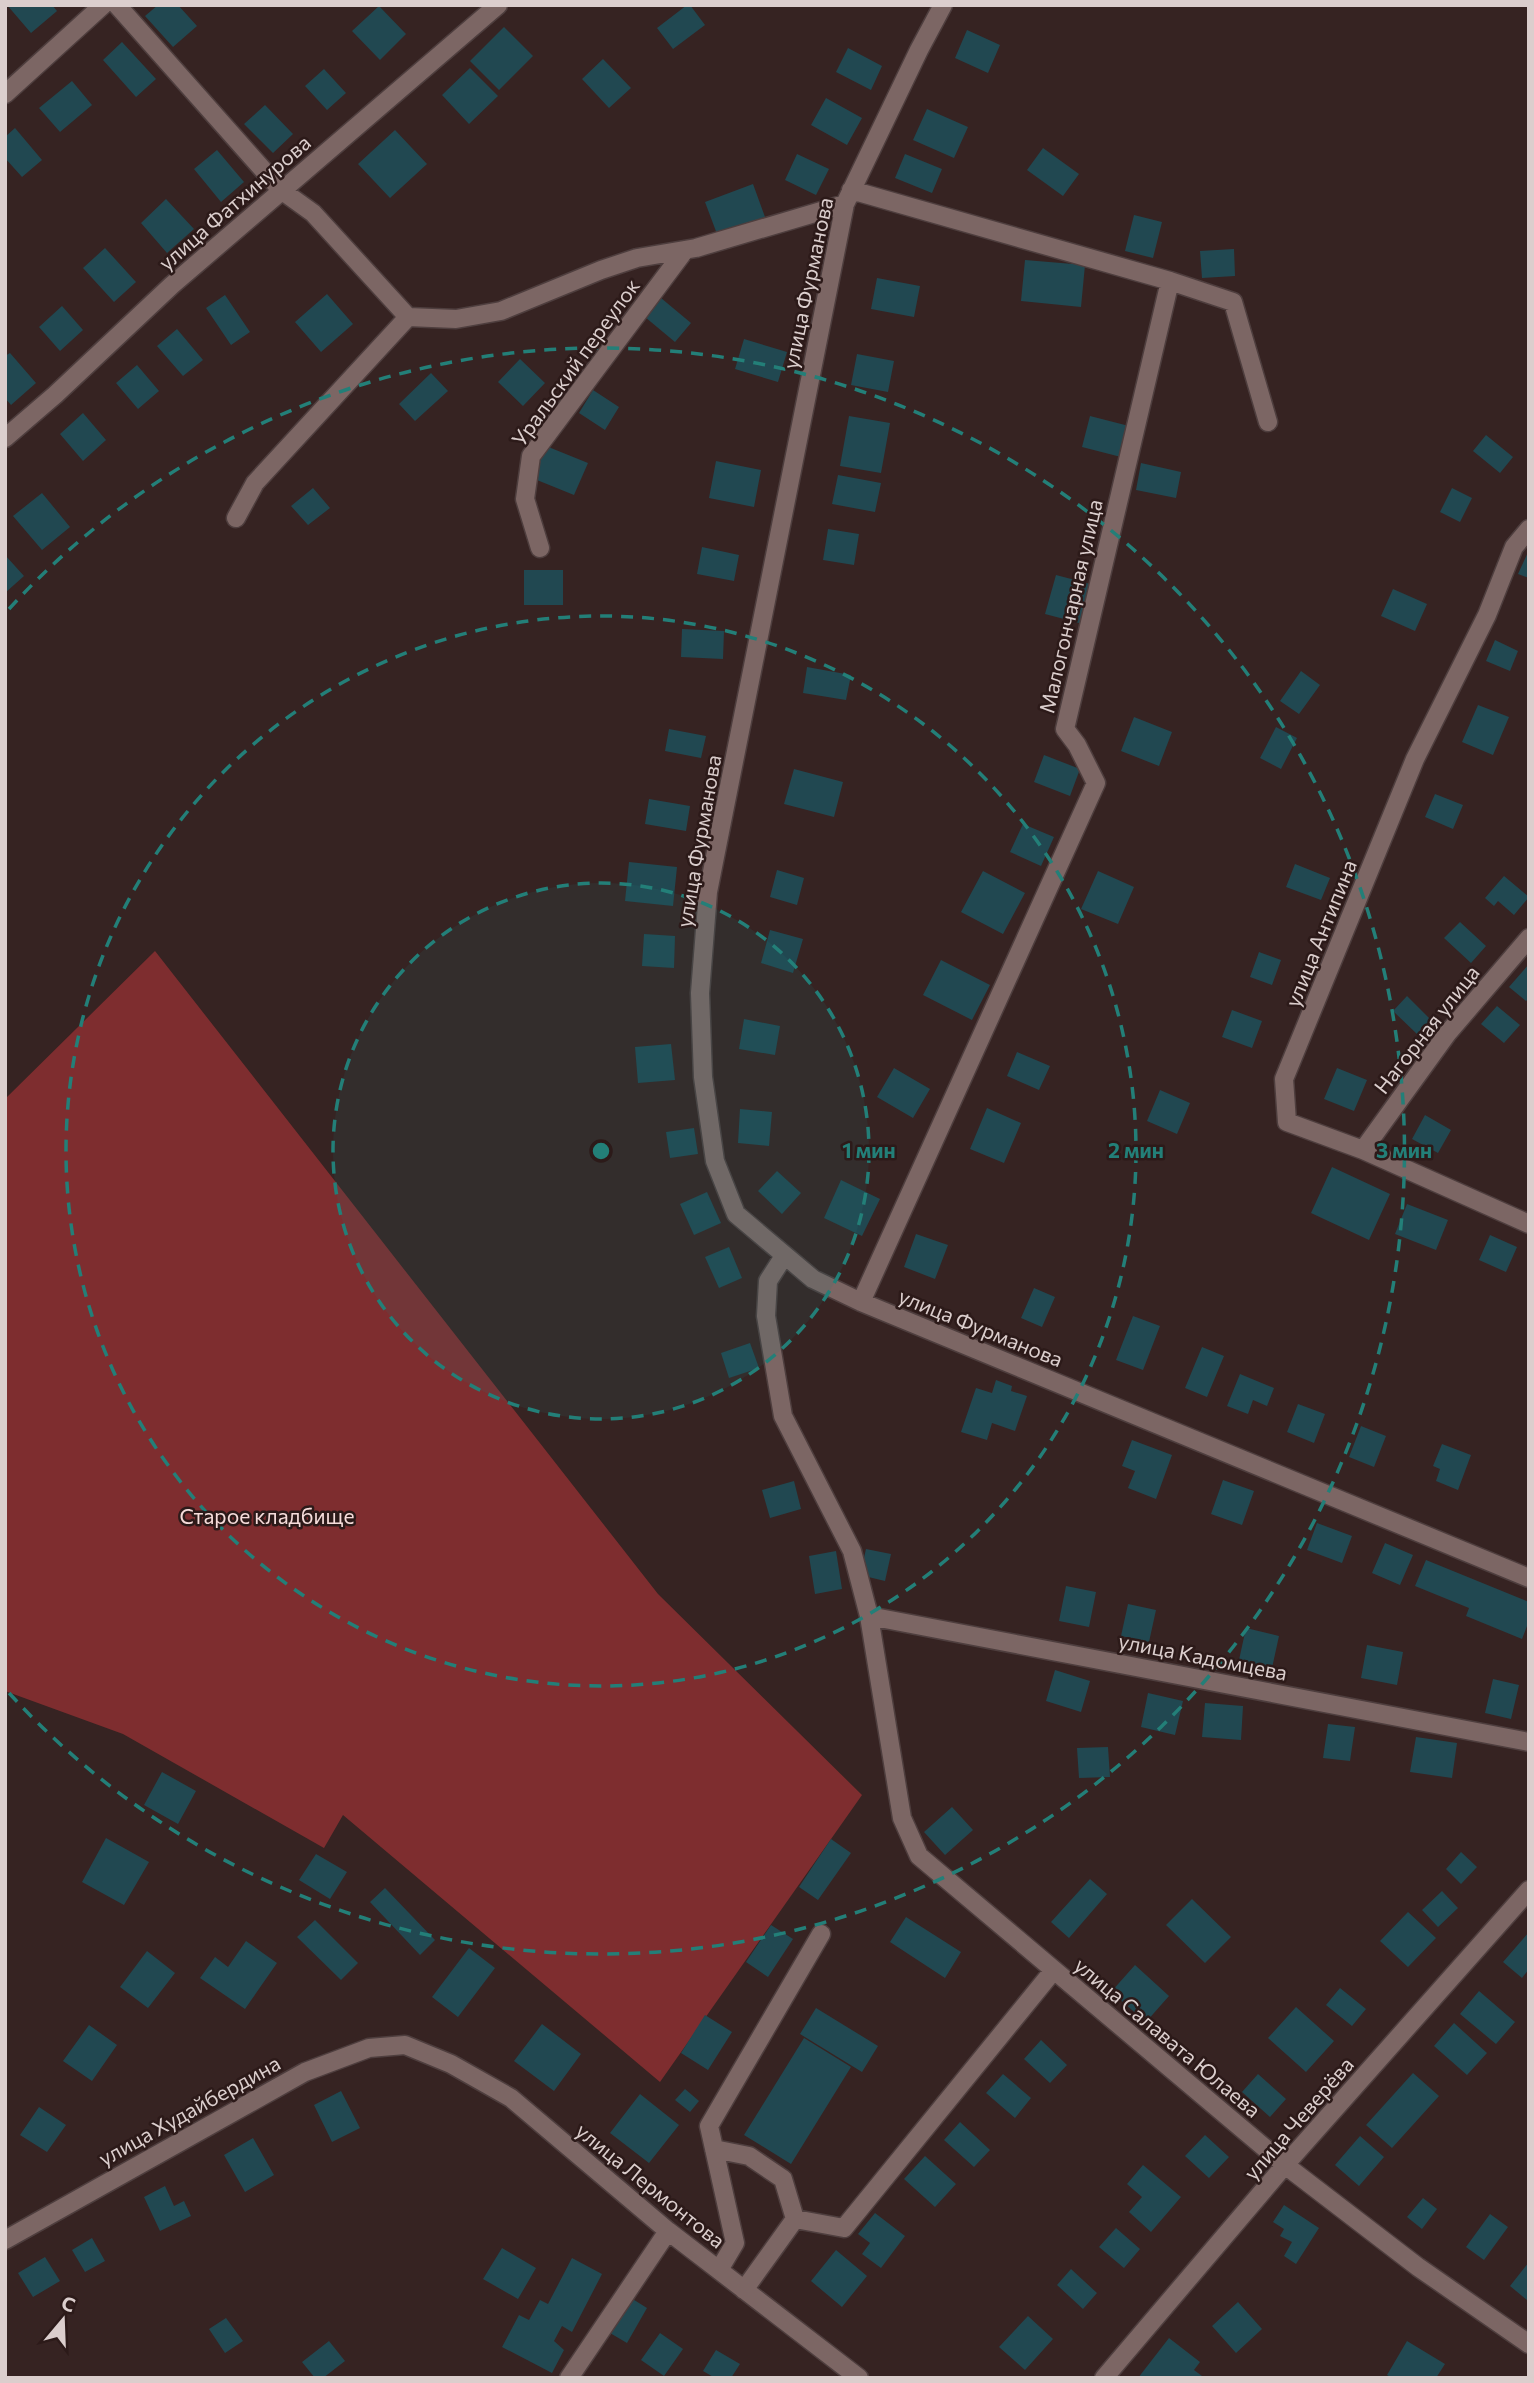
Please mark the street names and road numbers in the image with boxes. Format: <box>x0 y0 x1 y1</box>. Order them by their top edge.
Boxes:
street label: улица Фатхинурова <box>153 129 315 275</box>
street label: улица Фурманова <box>777 195 837 371</box>
street label: Уральский переулок <box>506 273 644 451</box>
street label: Малогончарная улица <box>1033 497 1107 715</box>
street label: улица Фурманова <box>671 753 725 929</box>
street label: улица Антипина <box>1279 856 1361 1010</box>
street label: Нагорная улица <box>1368 960 1484 1098</box>
street label: улица Фурманова <box>895 1283 1067 1371</box>
street label: улица Кадомцева <box>1116 1627 1290 1685</box>
street label: улица Салавата Юлаева <box>1070 1952 1266 2122</box>
street label: улица Худайбердина <box>94 2050 284 2170</box>
street label: улица Чеверёва <box>1238 2052 1358 2184</box>
street label: улица Лермонтова <box>572 2117 730 2253</box>

